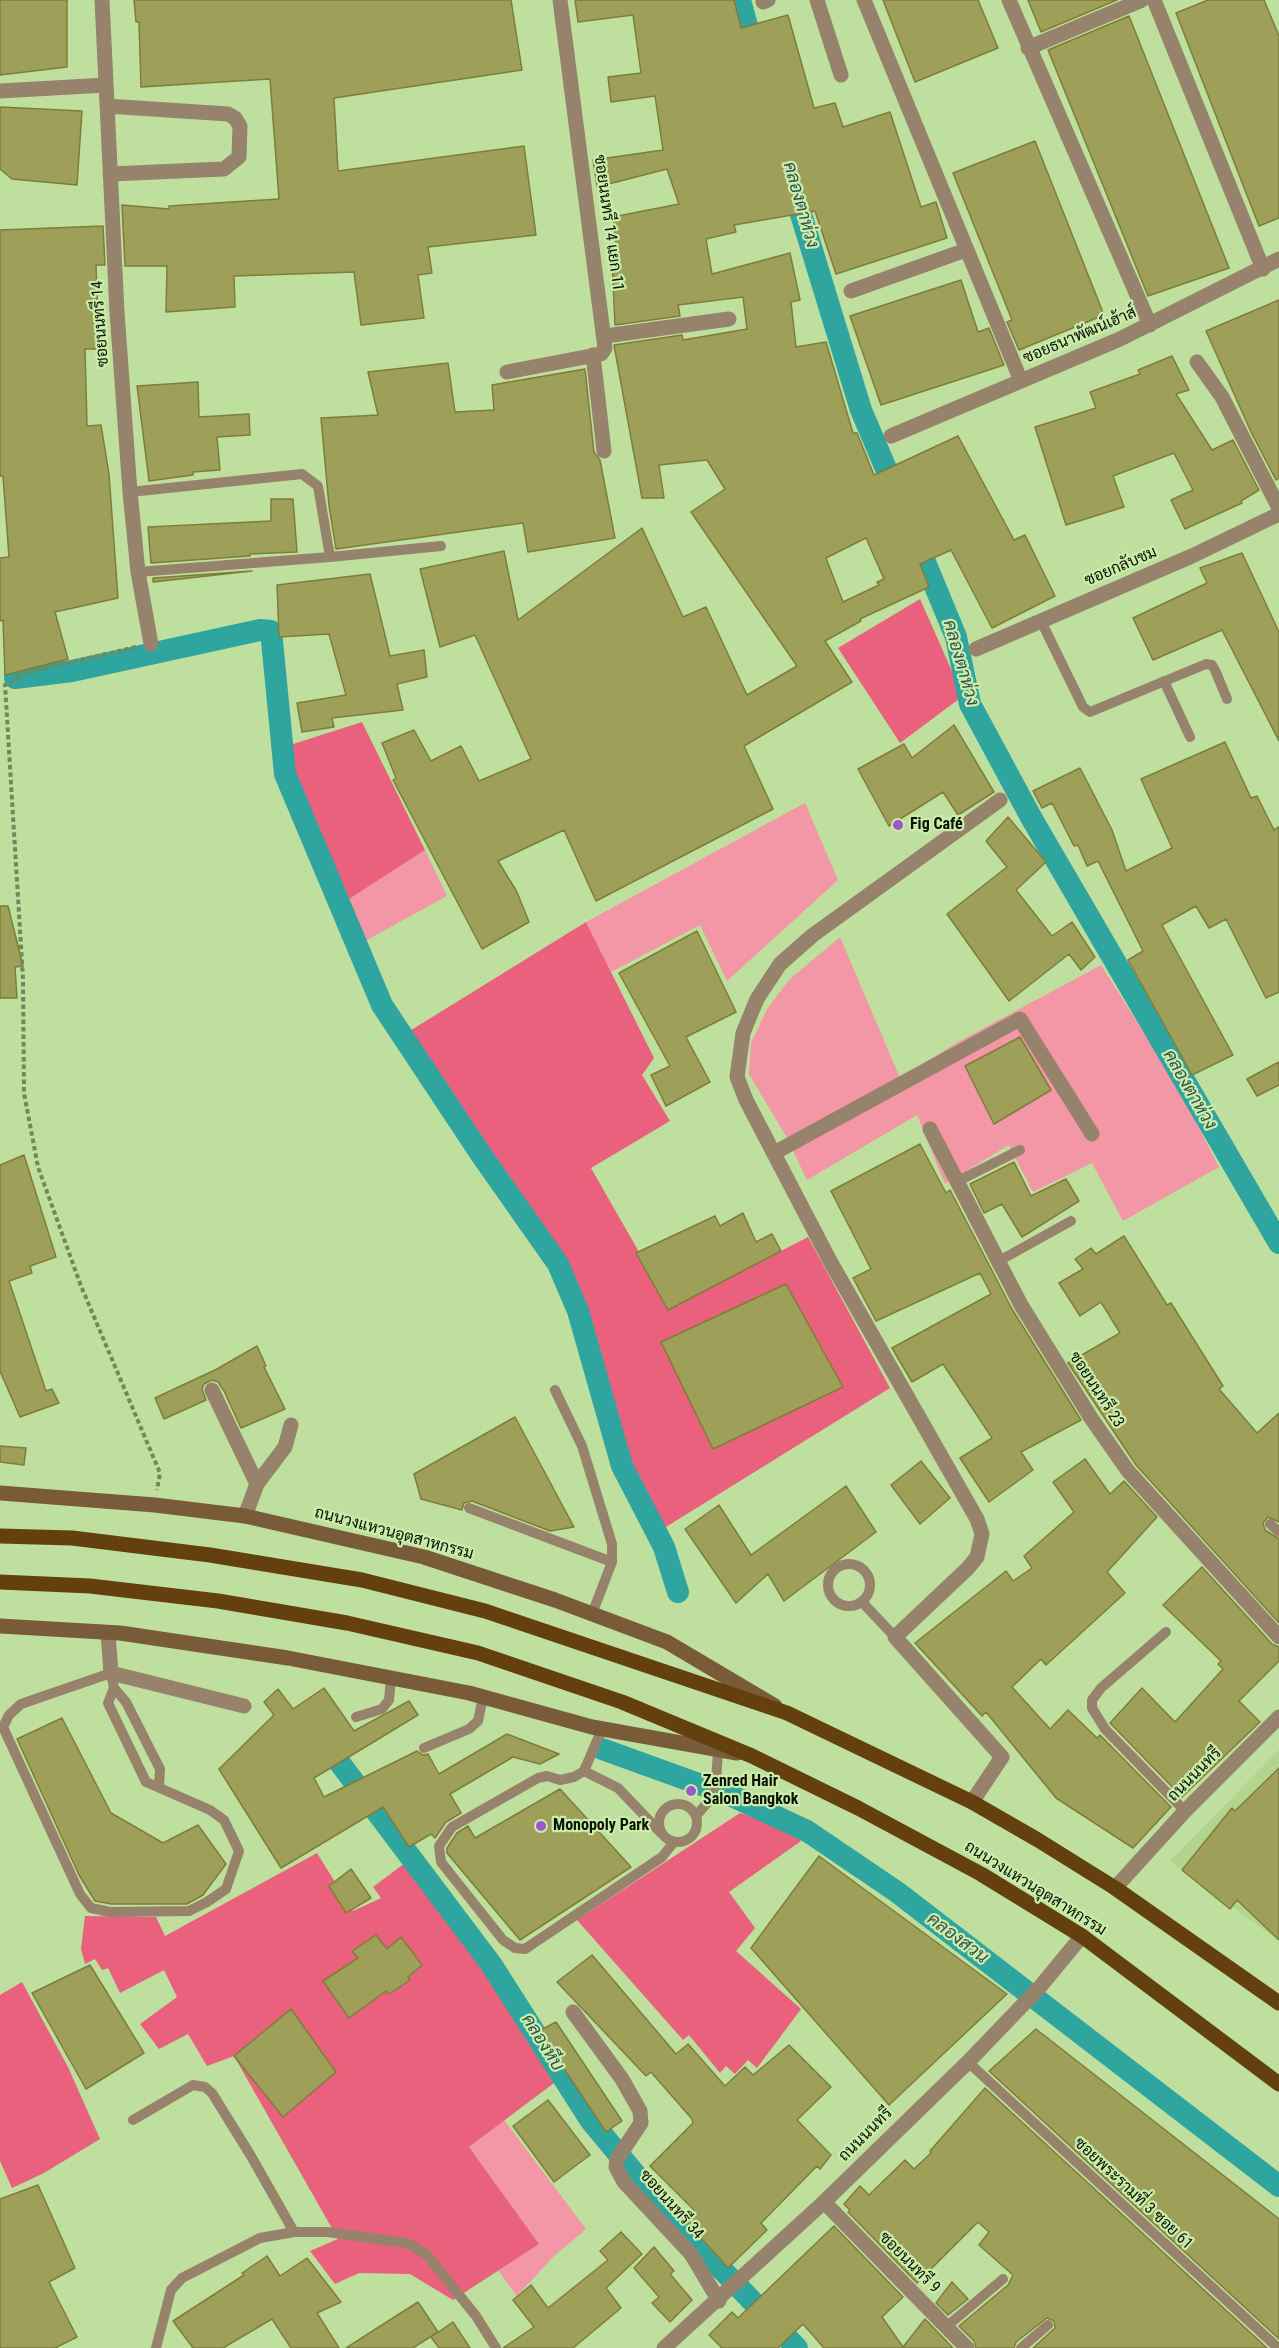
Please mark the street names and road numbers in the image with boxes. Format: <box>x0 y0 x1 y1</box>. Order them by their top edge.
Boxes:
street label: ซอยนนทรี 14 แยก 11 <box>589 154 627 292</box>
street label: ซอยนนทรี 14 <box>88 280 114 368</box>
street label: ซอยธนาพัฒน์เฮ้าส์ <box>1021 304 1139 368</box>
street label: ซอยกลับชม <box>1082 543 1160 591</box>
street label: ซอยนนทรี 23 <box>1064 1348 1128 1432</box>
street label: ถนนวงแหวนอุตสาหกรรม <box>312 1504 476 1564</box>
street label: ถนนนนทรี <box>1164 1744 1226 1806</box>
street label: ถนนวงแหวนอุตสาหกรรม <box>960 1837 1110 1941</box>
street label: ถนนนนทรี <box>835 2104 897 2166</box>
street label: ซอยพระรามที่ 3 ซอย 61 <box>1070 2134 1196 2254</box>
street label: ซอยนนทรี 34 <box>635 2166 707 2244</box>
street label: ซอยนนทรี 9 <box>874 2228 944 2298</box>

